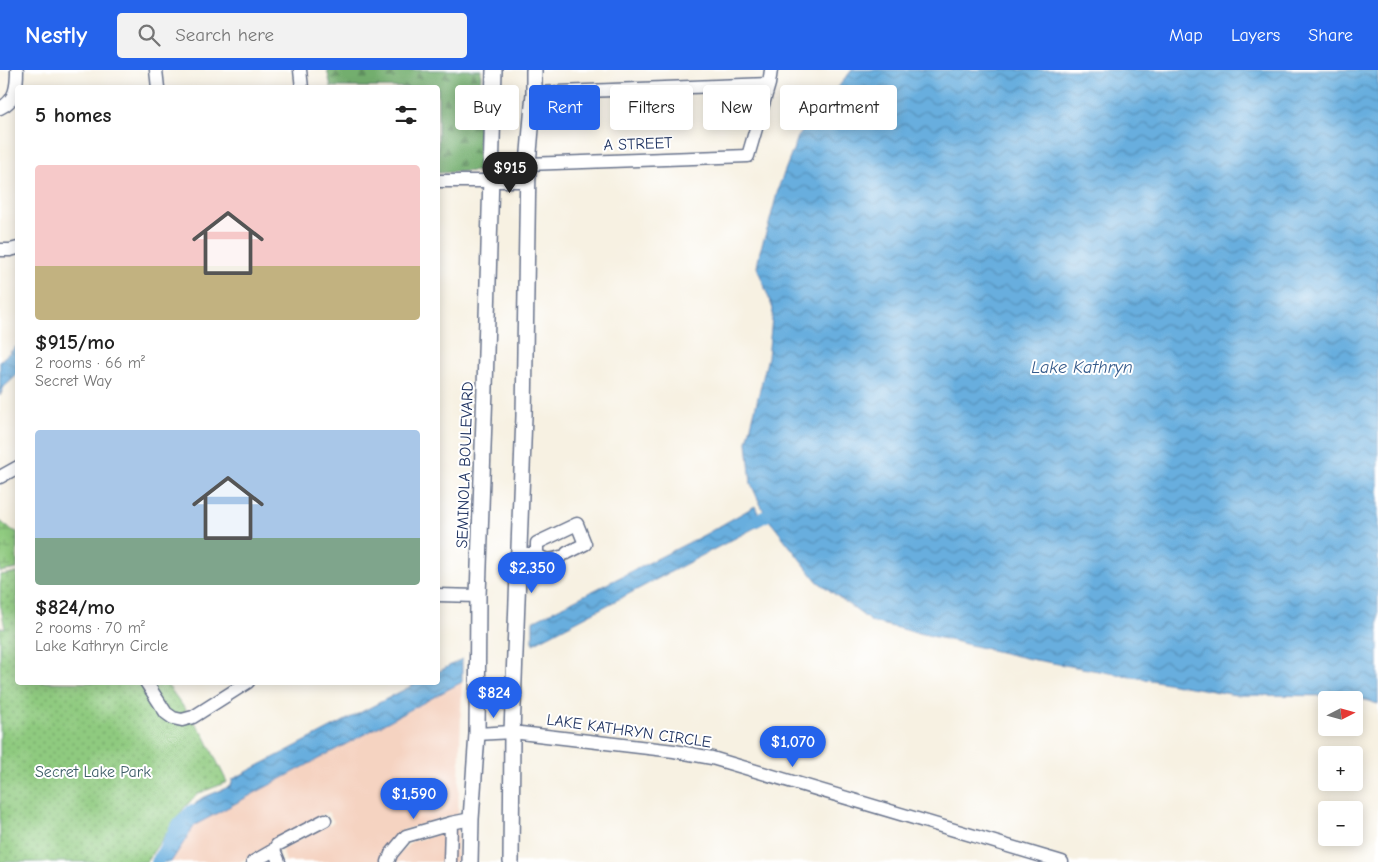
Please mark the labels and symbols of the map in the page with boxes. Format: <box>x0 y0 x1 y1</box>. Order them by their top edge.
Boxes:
street label: A STREET <box>603 134 673 154</box>
pin: $915 <box>480 152 540 194</box>
water label: Lake Kathryn <box>1031 357 1133 378</box>
street label: SEMINOLA BOULEVARD <box>453 381 477 549</box>
pin: $2,350 <box>491 552 573 594</box>
pin: $824 <box>464 676 524 719</box>
north arrow <box>1318 691 1362 736</box>
street label: LAKE KATHRYN CIRCLE <box>545 711 713 752</box>
pin: $1,070 <box>752 726 834 768</box>
park label: Secret Lake Park <box>35 763 151 781</box>
pin: $1,590 <box>373 778 455 820</box>

